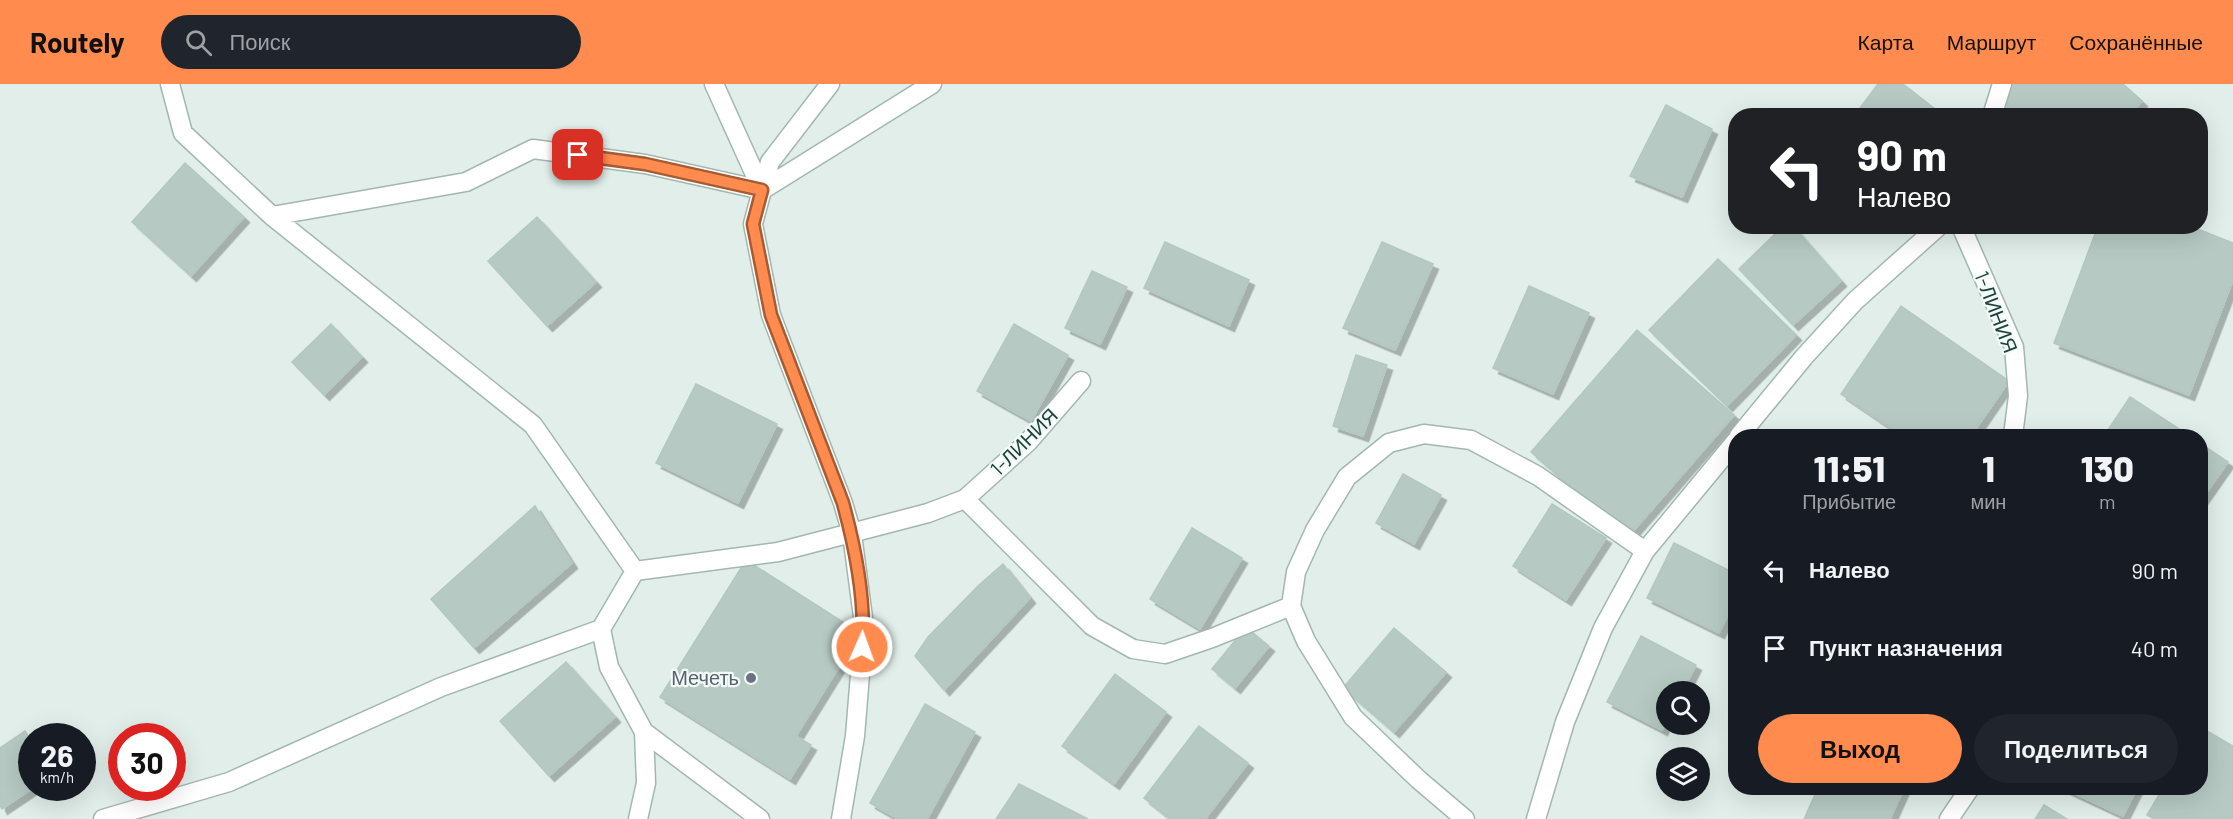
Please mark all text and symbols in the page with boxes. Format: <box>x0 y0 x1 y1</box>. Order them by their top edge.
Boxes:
search box <box>161 15 581 69</box>
text: Routely <box>30 25 125 59</box>
icon: search <box>182 26 215 59</box>
text: Поиск <box>230 28 291 54</box>
text: Карта <box>1858 29 1914 54</box>
text: Маршрут <box>1947 29 2036 54</box>
text: Сохранённые <box>2069 29 2203 54</box>
pin <box>552 129 603 180</box>
text: 90 m <box>1857 129 1947 179</box>
icon: left <box>1758 132 1836 210</box>
icon: arrive <box>561 138 594 171</box>
text: Налево <box>1857 180 1951 212</box>
street label: 1-ЛИНИЯ <box>1970 267 2023 356</box>
street label: 1-ЛИНИЯ <box>985 403 1062 480</box>
text: 11:51 <box>1813 446 1885 489</box>
text: 1 <box>1982 446 1995 489</box>
text: 130 <box>2081 446 2134 489</box>
text: Прибытие <box>1802 489 1896 513</box>
text: мин <box>1970 489 2006 513</box>
text: m <box>2099 489 2115 513</box>
icon: left <box>1758 554 1791 587</box>
text: Налево <box>1809 556 1890 582</box>
text: 90 m <box>2132 557 2178 583</box>
position arrow <box>830 615 894 679</box>
icon: arrive <box>1758 632 1791 665</box>
text: Пункт назначения <box>1809 634 2003 660</box>
text: 40 m <box>2131 635 2178 661</box>
place label: Мечеть <box>671 665 739 689</box>
marker: Мечеть <box>744 671 758 685</box>
map controls <box>1656 681 1710 801</box>
button: search <box>1656 681 1710 735</box>
button: Выход <box>1758 714 1962 783</box>
button: Поделиться <box>1974 714 2178 783</box>
speed limit sign: 30 <box>108 723 186 801</box>
text: 26 <box>41 737 73 773</box>
button: layers <box>1656 747 1710 801</box>
text: km/h <box>40 768 74 786</box>

